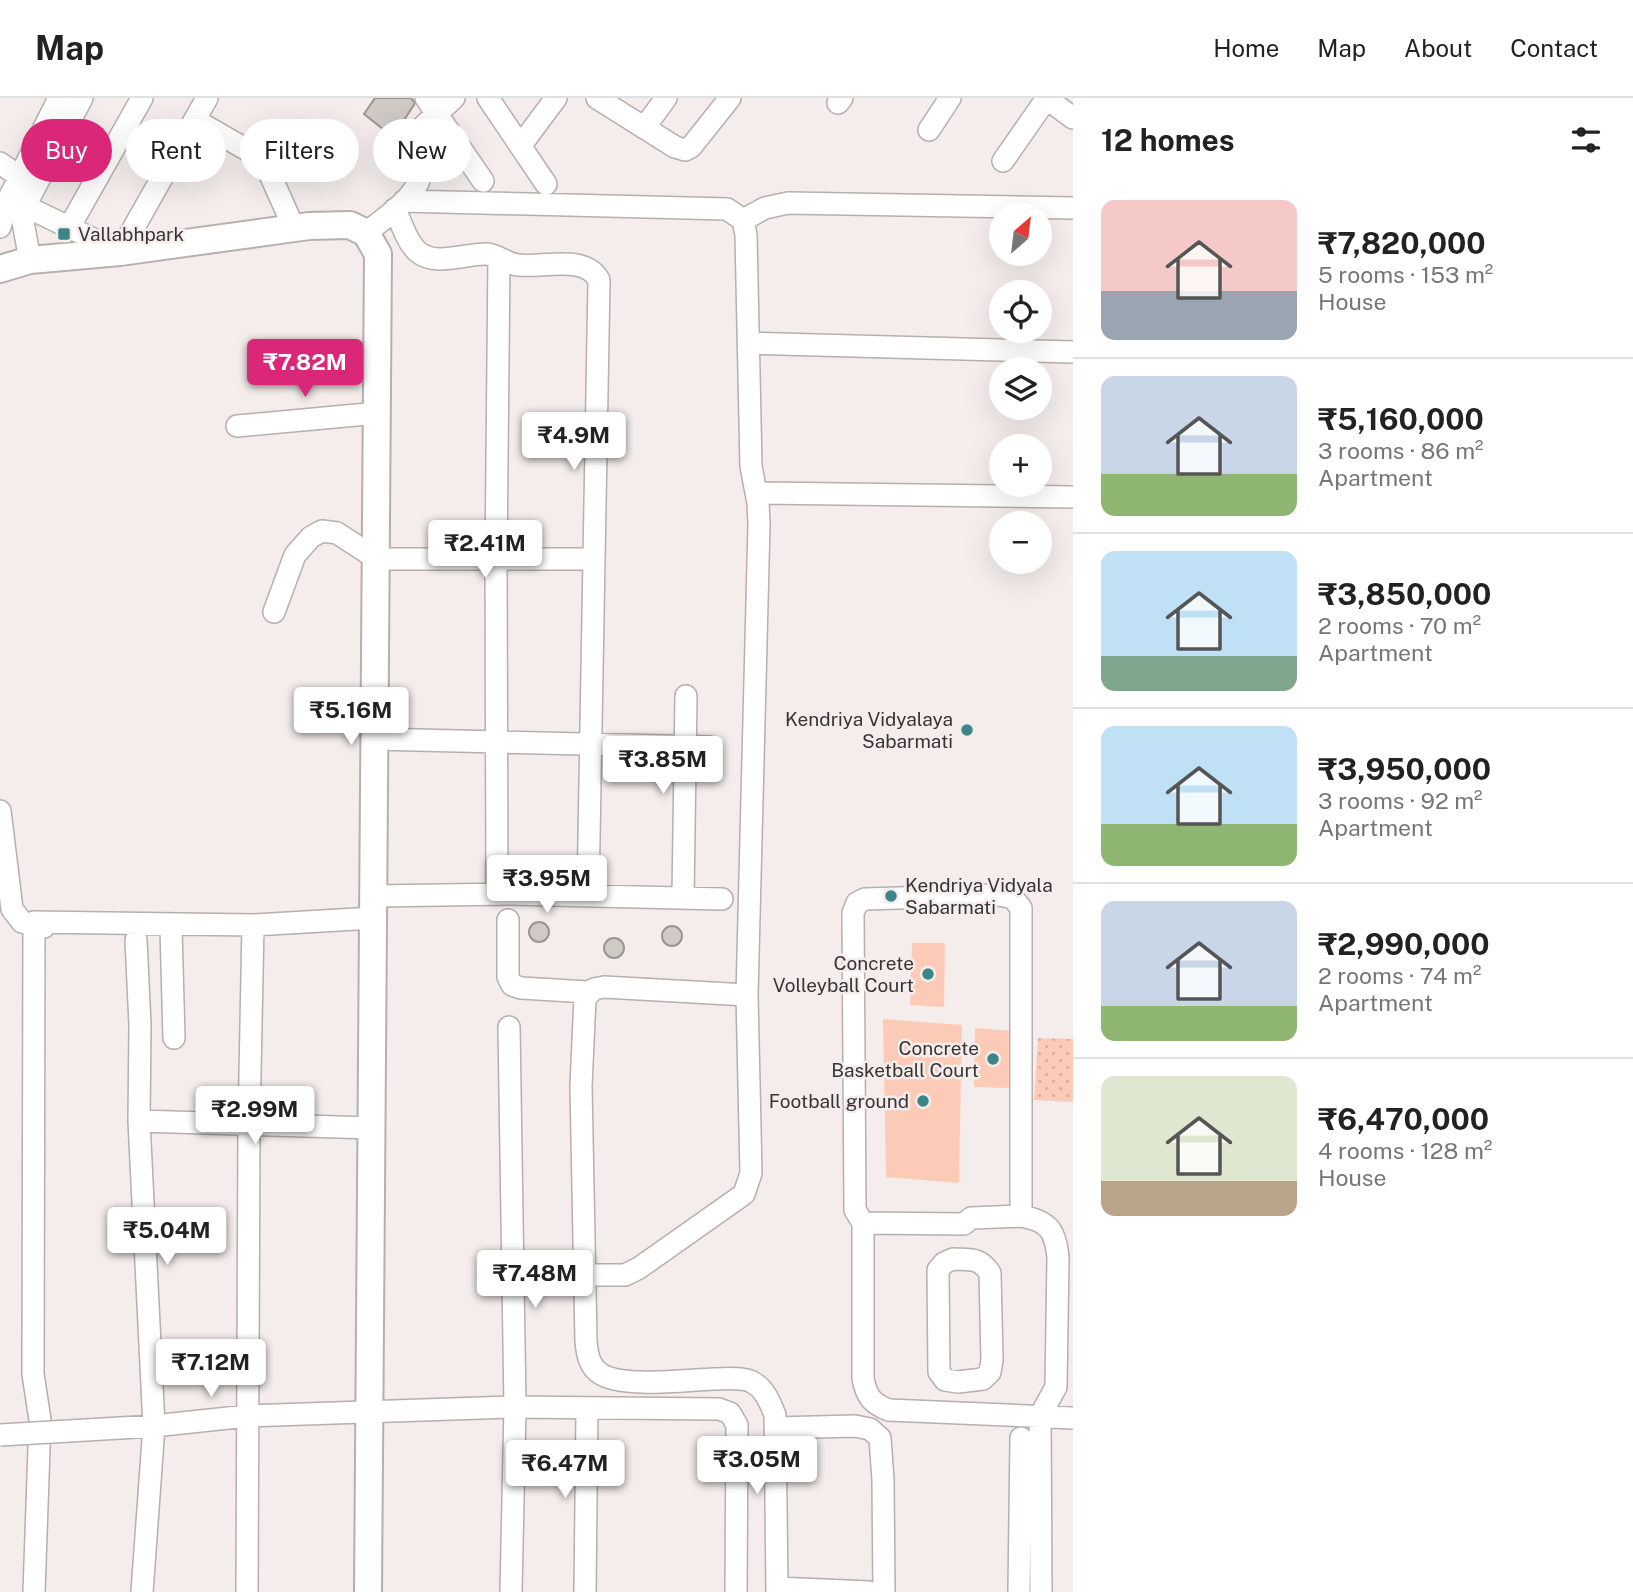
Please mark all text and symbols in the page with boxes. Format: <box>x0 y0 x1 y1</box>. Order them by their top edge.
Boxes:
text: Map <box>35 29 104 67</box>
text: Home <box>1213 34 1279 62</box>
text: Map <box>1317 34 1366 62</box>
text: About <box>1404 34 1472 62</box>
text: Contact <box>1510 34 1598 62</box>
chip: Buy <box>21 119 112 182</box>
chip: Rent <box>126 119 226 182</box>
chip: Filters <box>240 119 359 182</box>
chip: New <box>373 119 471 182</box>
icon: filters <box>1567 121 1605 159</box>
text: 12 homes <box>1101 122 1235 158</box>
north arrow <box>989 203 1052 266</box>
map controls <box>989 203 1052 574</box>
place label: Vallabhpark <box>78 223 185 245</box>
text: ₹7,820,000 <box>1318 225 1486 261</box>
marker: Vallabhpark <box>56 226 72 242</box>
icon: home <box>1157 228 1241 312</box>
text: 5 rooms · 153 m² <box>1318 261 1493 288</box>
button: locate <box>989 280 1052 343</box>
text: House <box>1318 288 1386 315</box>
pin: ₹7.82M <box>248 340 362 399</box>
text: ₹7.82M <box>263 348 347 375</box>
button: layers <box>989 357 1052 420</box>
text: ₹5,160,000 <box>1318 401 1484 437</box>
icon: home <box>1157 404 1241 488</box>
pin: ₹4.9M <box>525 412 623 472</box>
text: ₹4.9M <box>538 421 610 448</box>
button: + <box>989 434 1052 497</box>
text: 3 rooms · 86 m² <box>1318 437 1484 464</box>
text: Apartment <box>1318 464 1433 491</box>
button: − <box>989 511 1052 574</box>
pin: ₹2.41M <box>428 520 542 580</box>
text: ₹2.41M <box>444 529 526 556</box>
text: ₹3,850,000 <box>1318 576 1491 612</box>
icon: home <box>1157 579 1241 663</box>
text: 2 rooms · 70 m² <box>1318 612 1481 639</box>
text: Apartment <box>1318 639 1433 666</box>
pin: ₹5.16M <box>294 688 408 747</box>
text: ₹5.16M <box>310 696 392 723</box>
place label: Kendriya Vidyalaya Sabarmati <box>785 708 953 752</box>
marker: Kendriya Vidyalaya Sabarmati <box>959 722 975 738</box>
pin: ₹3.85M <box>606 736 720 796</box>
text: ₹3.85M <box>619 745 707 772</box>
text: ₹3,950,000 <box>1318 751 1491 787</box>
icon: home <box>1157 754 1241 838</box>
text: 3 rooms · 92 m² <box>1318 787 1483 814</box>
text: Apartment <box>1318 814 1433 841</box>
pin: ₹3.95M <box>490 856 604 915</box>
text: ₹3.95M <box>503 864 591 891</box>
place label: Kendriya Vidyala Sabarmati <box>905 874 1053 918</box>
marker: Kendriya Vidyala Sabarmati <box>883 888 899 904</box>
text: ₹2,990,000 <box>1318 926 1489 962</box>
icon: home <box>1157 929 1241 1013</box>
place label: Concrete Volleyball Court <box>773 952 914 996</box>
text: 2 rooms · 74 m² <box>1318 962 1481 989</box>
marker: Concrete Volleyball Court <box>920 966 936 982</box>
text: Apartment <box>1318 989 1433 1016</box>
place label: Concrete Basketball Court <box>831 1037 979 1081</box>
marker: Concrete Basketball Court <box>985 1051 1001 1067</box>
pin: ₹2.99M <box>198 1086 312 1146</box>
place label: Football ground <box>769 1090 909 1112</box>
marker: Football ground <box>915 1093 931 1109</box>
text: ₹2.99M <box>212 1095 298 1122</box>
text: ₹6,470,000 <box>1318 1101 1489 1137</box>
icon: home <box>1157 1104 1241 1188</box>
text: 4 rooms · 128 m² <box>1318 1137 1492 1164</box>
text: House <box>1318 1164 1386 1191</box>
pin: ₹5.04M <box>110 1208 224 1267</box>
text: ₹5.04M <box>123 1216 211 1243</box>
pin: ₹7.48M <box>478 1250 592 1310</box>
text: ₹7.48M <box>493 1259 577 1286</box>
pin: ₹7.12M <box>154 1340 268 1399</box>
text: ₹7.12M <box>172 1348 250 1375</box>
pin: ₹3.05M <box>700 1436 814 1496</box>
pin: ₹6.47M <box>508 1440 622 1500</box>
text: ₹3.05M <box>713 1445 801 1472</box>
text: ₹6.47M <box>522 1449 608 1476</box>

